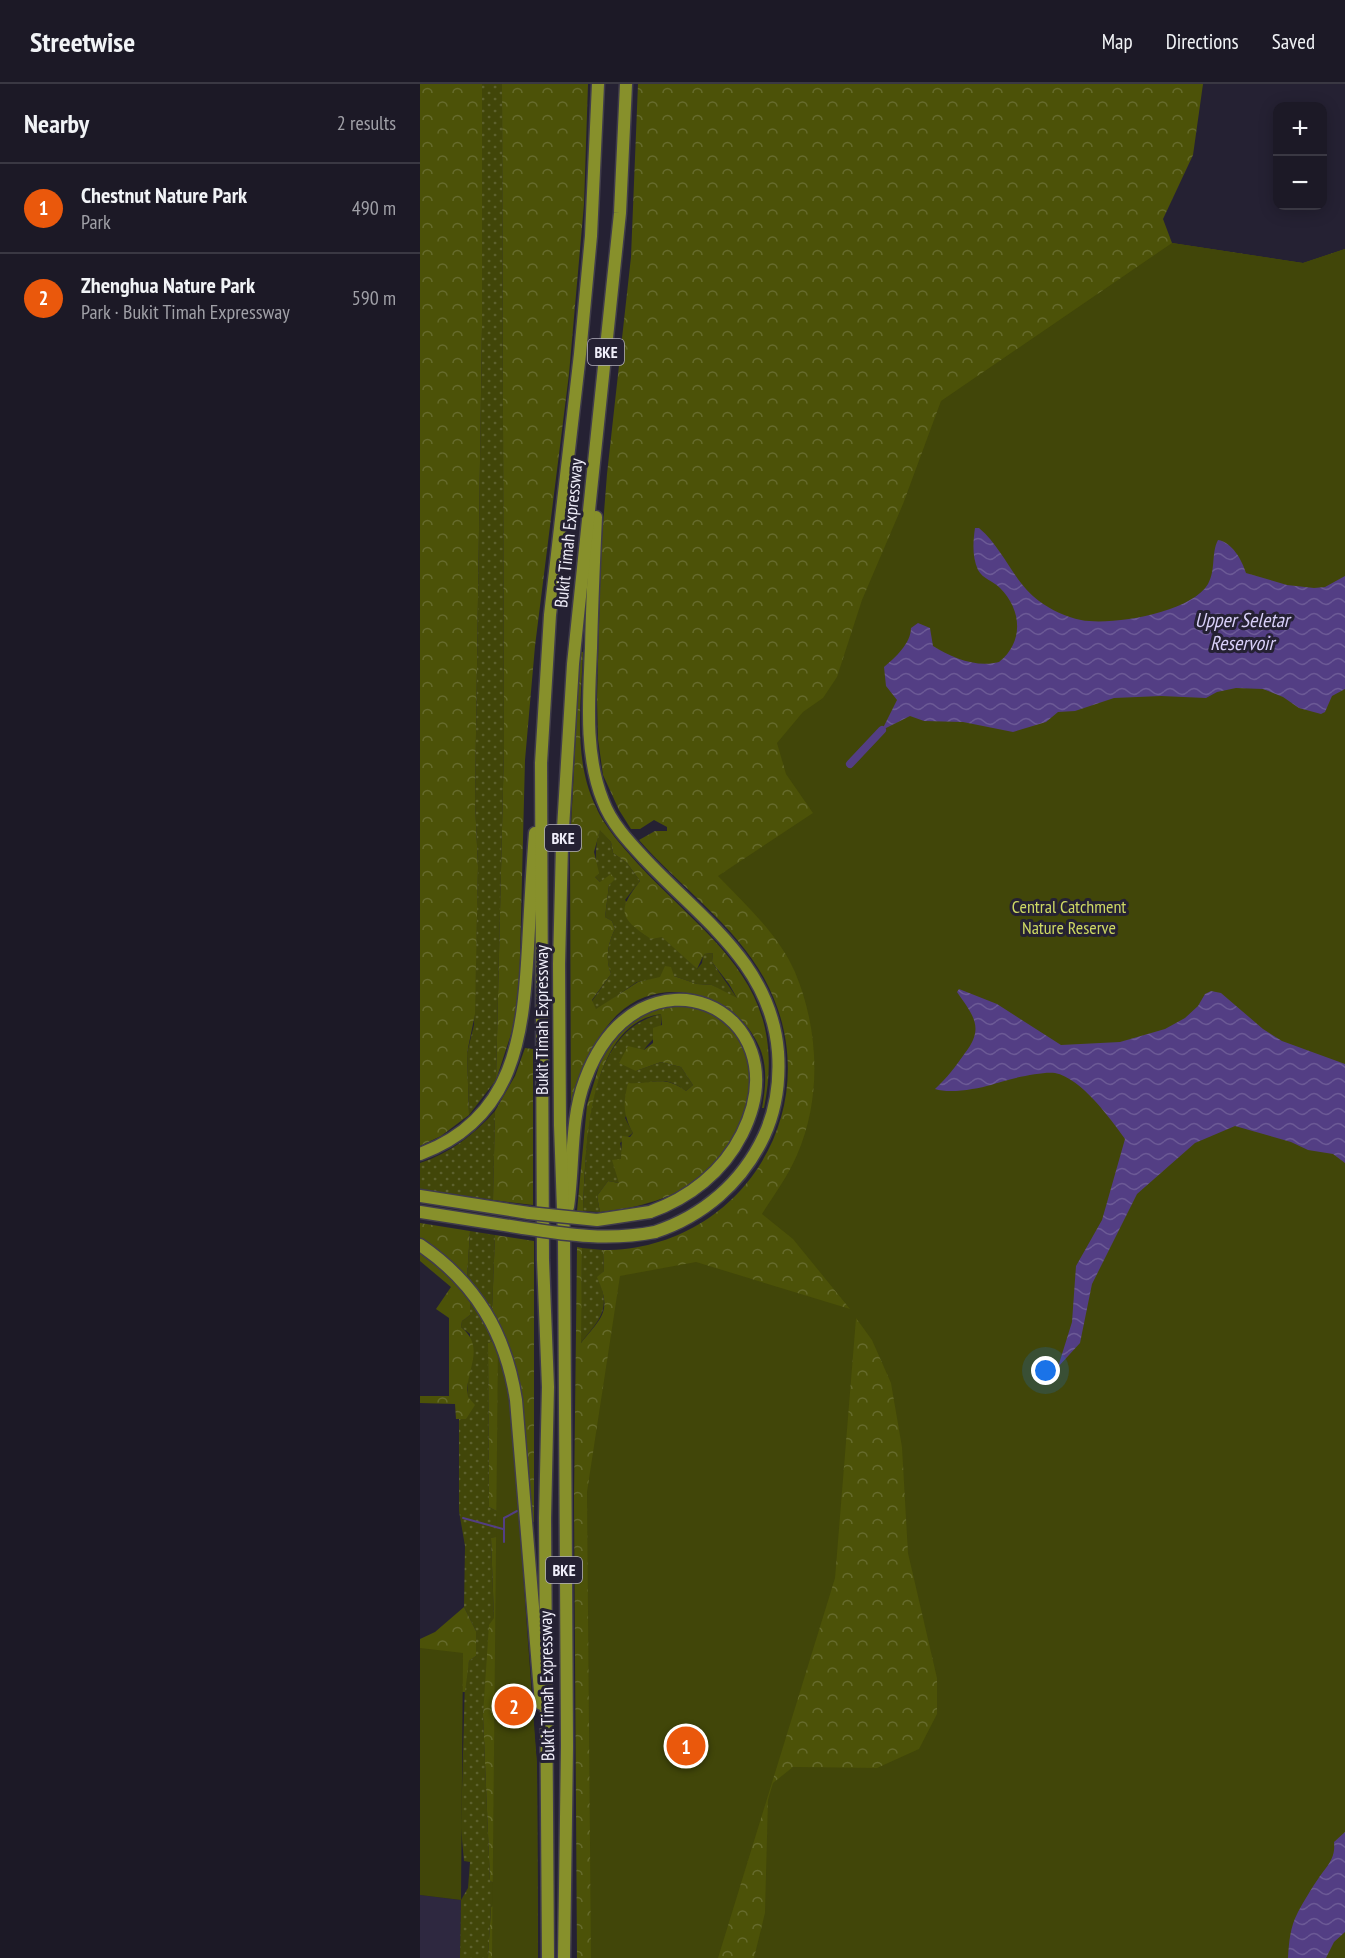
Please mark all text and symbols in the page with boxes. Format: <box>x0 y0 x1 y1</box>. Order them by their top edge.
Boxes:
text: Streetwise <box>30 23 135 60</box>
text: Map <box>1102 28 1133 55</box>
text: Directions <box>1166 28 1239 55</box>
text: Saved <box>1272 28 1315 55</box>
map controls <box>1273 102 1327 210</box>
button: + <box>1273 102 1327 156</box>
text: Nearby <box>24 107 89 140</box>
text: 2 results <box>337 110 396 136</box>
button: − <box>1273 156 1327 210</box>
text: Chestnut Nature Park <box>81 181 247 209</box>
text: 1 <box>39 195 48 221</box>
text: 490 m <box>352 195 396 221</box>
text: Park <box>81 209 111 235</box>
text: Zhenghua Nature Park <box>81 271 255 299</box>
text: 2 <box>39 285 48 311</box>
text: 590 m <box>352 285 396 311</box>
text: Park · Bukit Timah Expressway <box>81 299 290 325</box>
road number: BKE <box>588 339 624 365</box>
street label: Bukit Timah Expressway <box>549 457 588 609</box>
water label: Upper Seletar Reservoir <box>1195 607 1292 656</box>
road number: BKE <box>545 825 581 851</box>
park label: Central Catchment Nature Reserve <box>1012 895 1126 939</box>
street label: Bukit Timah Expressway <box>530 945 553 1095</box>
your location <box>1031 1356 1060 1385</box>
road number: BKE <box>546 1557 582 1583</box>
street label: Bukit Timah Expressway <box>534 1611 559 1761</box>
pin: 2 <box>494 1684 533 1728</box>
pin: 1 <box>666 1724 706 1768</box>

